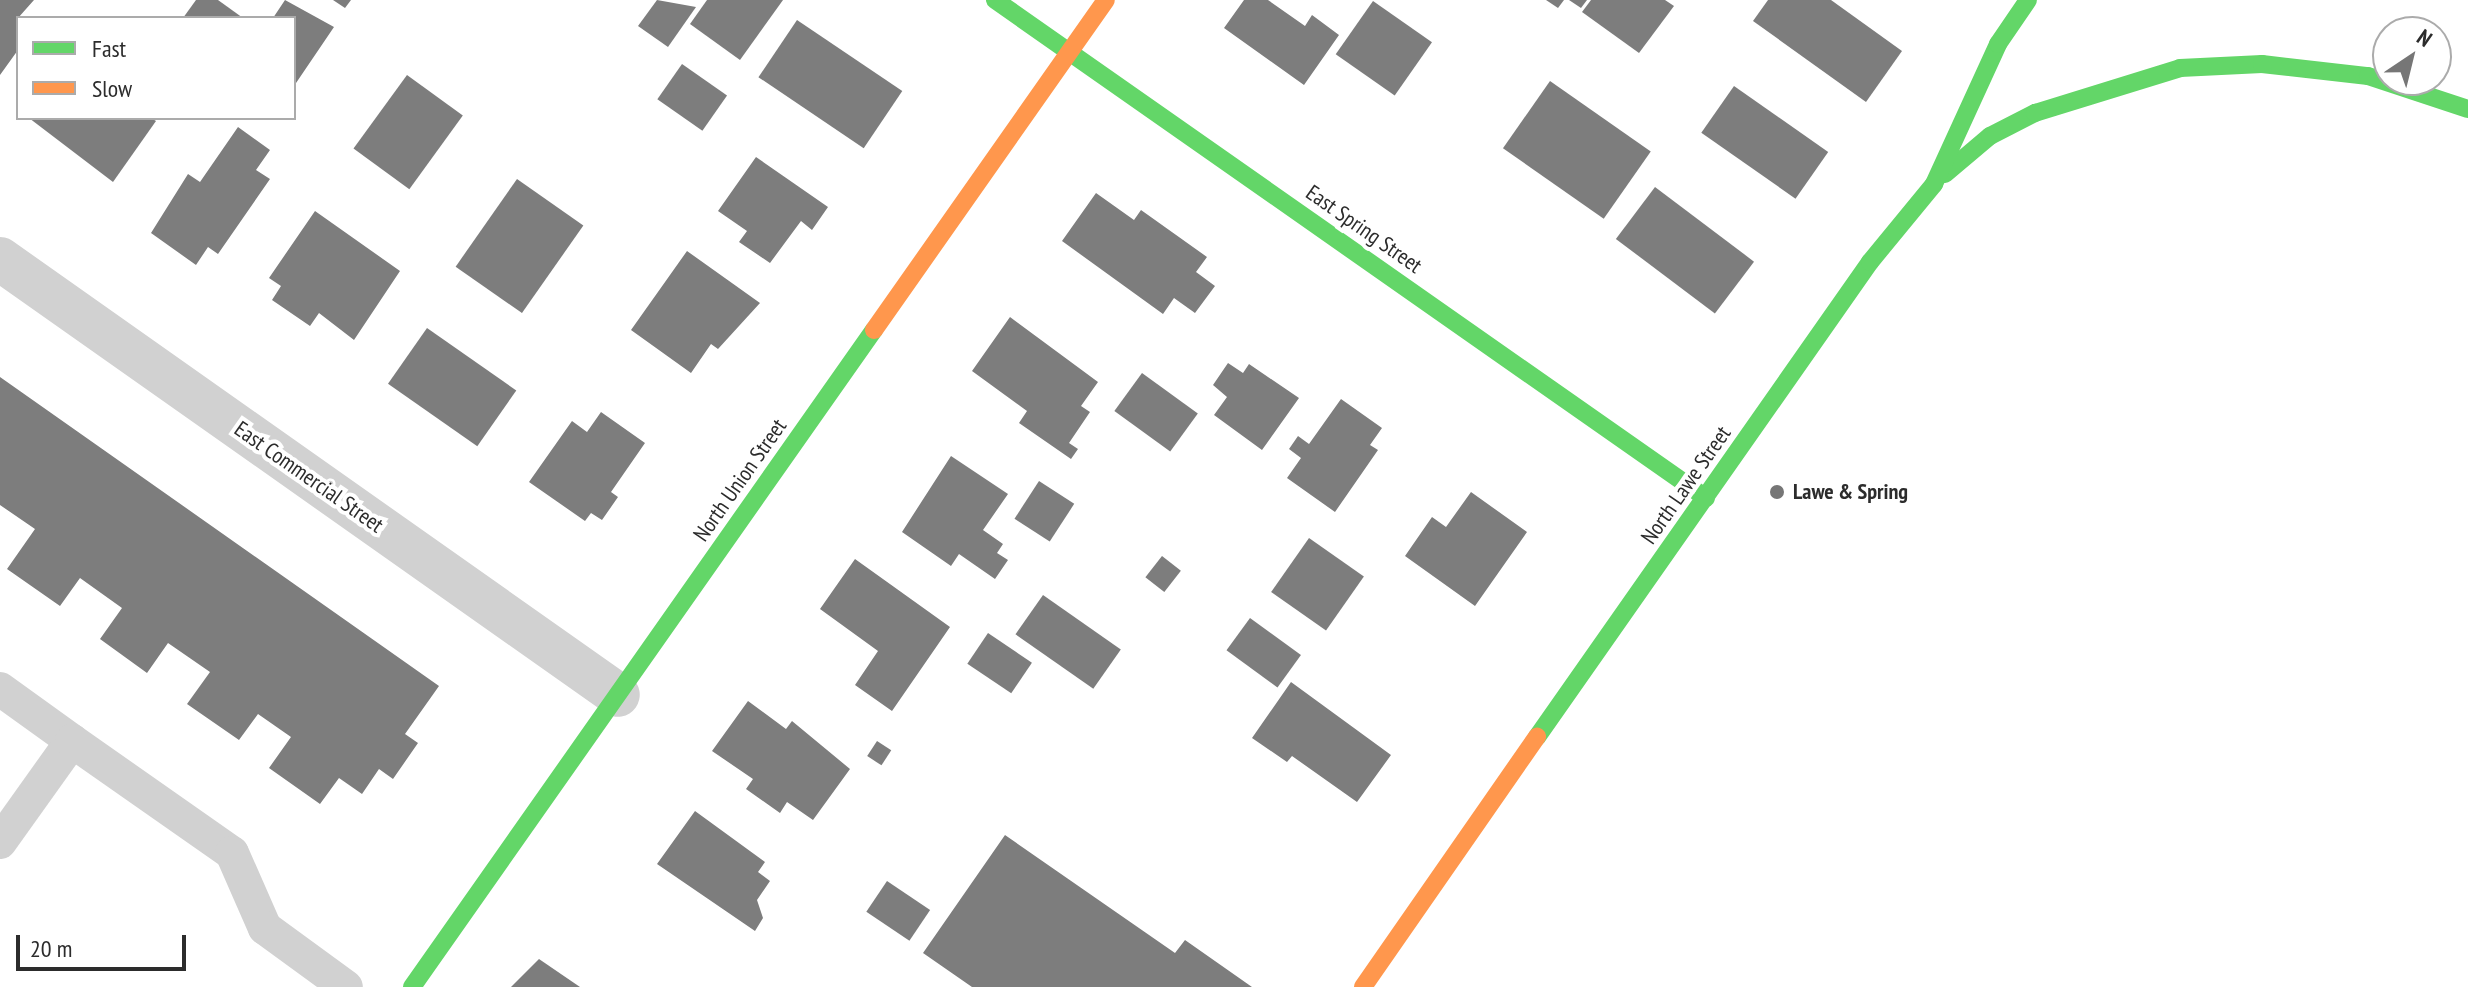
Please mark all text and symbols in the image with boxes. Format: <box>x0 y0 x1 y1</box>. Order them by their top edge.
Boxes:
legend <box>16 16 296 120</box>
north arrow <box>2372 16 2452 96</box>
text: N <box>2412 23 2438 53</box>
text: Fast <box>92 33 126 64</box>
text: Slow <box>92 73 132 104</box>
street label: East Spring Street <box>1301 179 1427 279</box>
street label: North Union Street <box>688 414 792 546</box>
street label: East Commercial Street <box>229 416 389 538</box>
street label: North Lawe Street <box>1636 421 1736 549</box>
place label: Lawe & Spring <box>1793 479 1908 505</box>
marker: Lawe & Spring <box>1768 483 1786 501</box>
scale bar <box>20 919 190 969</box>
text: 20 m <box>30 933 72 964</box>

